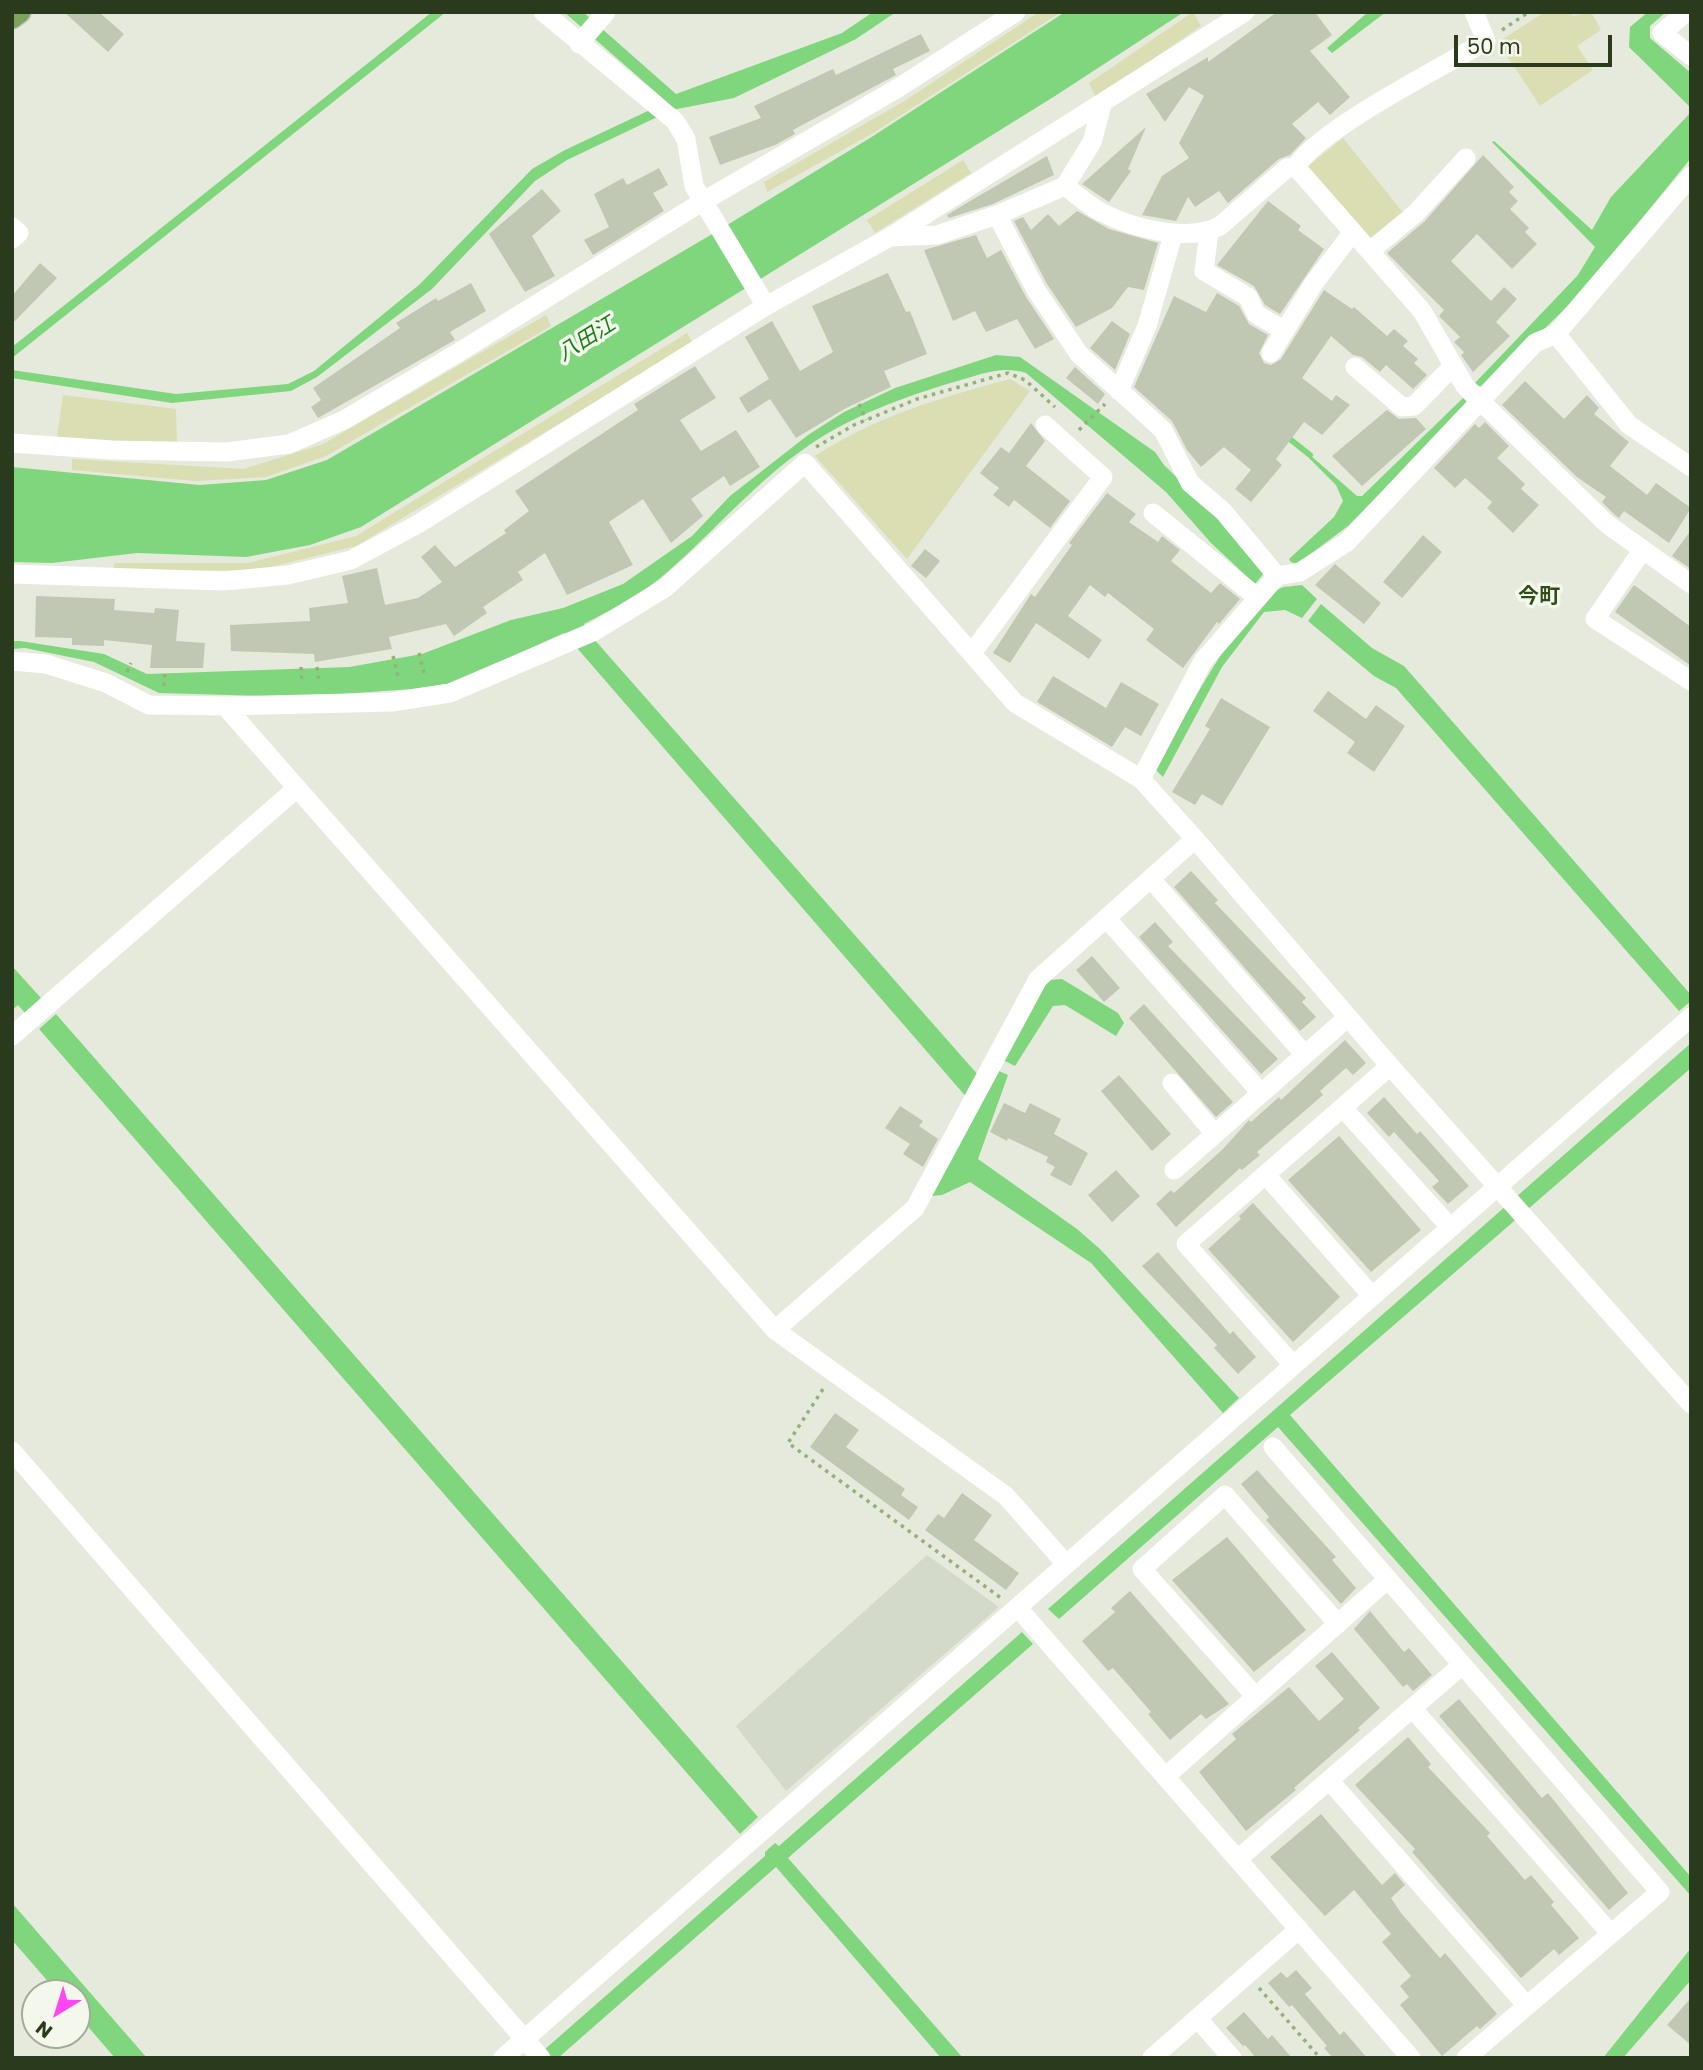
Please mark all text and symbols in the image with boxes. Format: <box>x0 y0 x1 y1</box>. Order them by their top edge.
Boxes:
scale bar <box>1458 21 1616 65</box>
text: 50 m <box>1467 32 1521 61</box>
water label: 八田江 <box>554 313 620 367</box>
district label: 今町 <box>1518 585 1560 611</box>
north arrow <box>21 1979 91 2049</box>
text: N <box>30 2014 58 2044</box>

